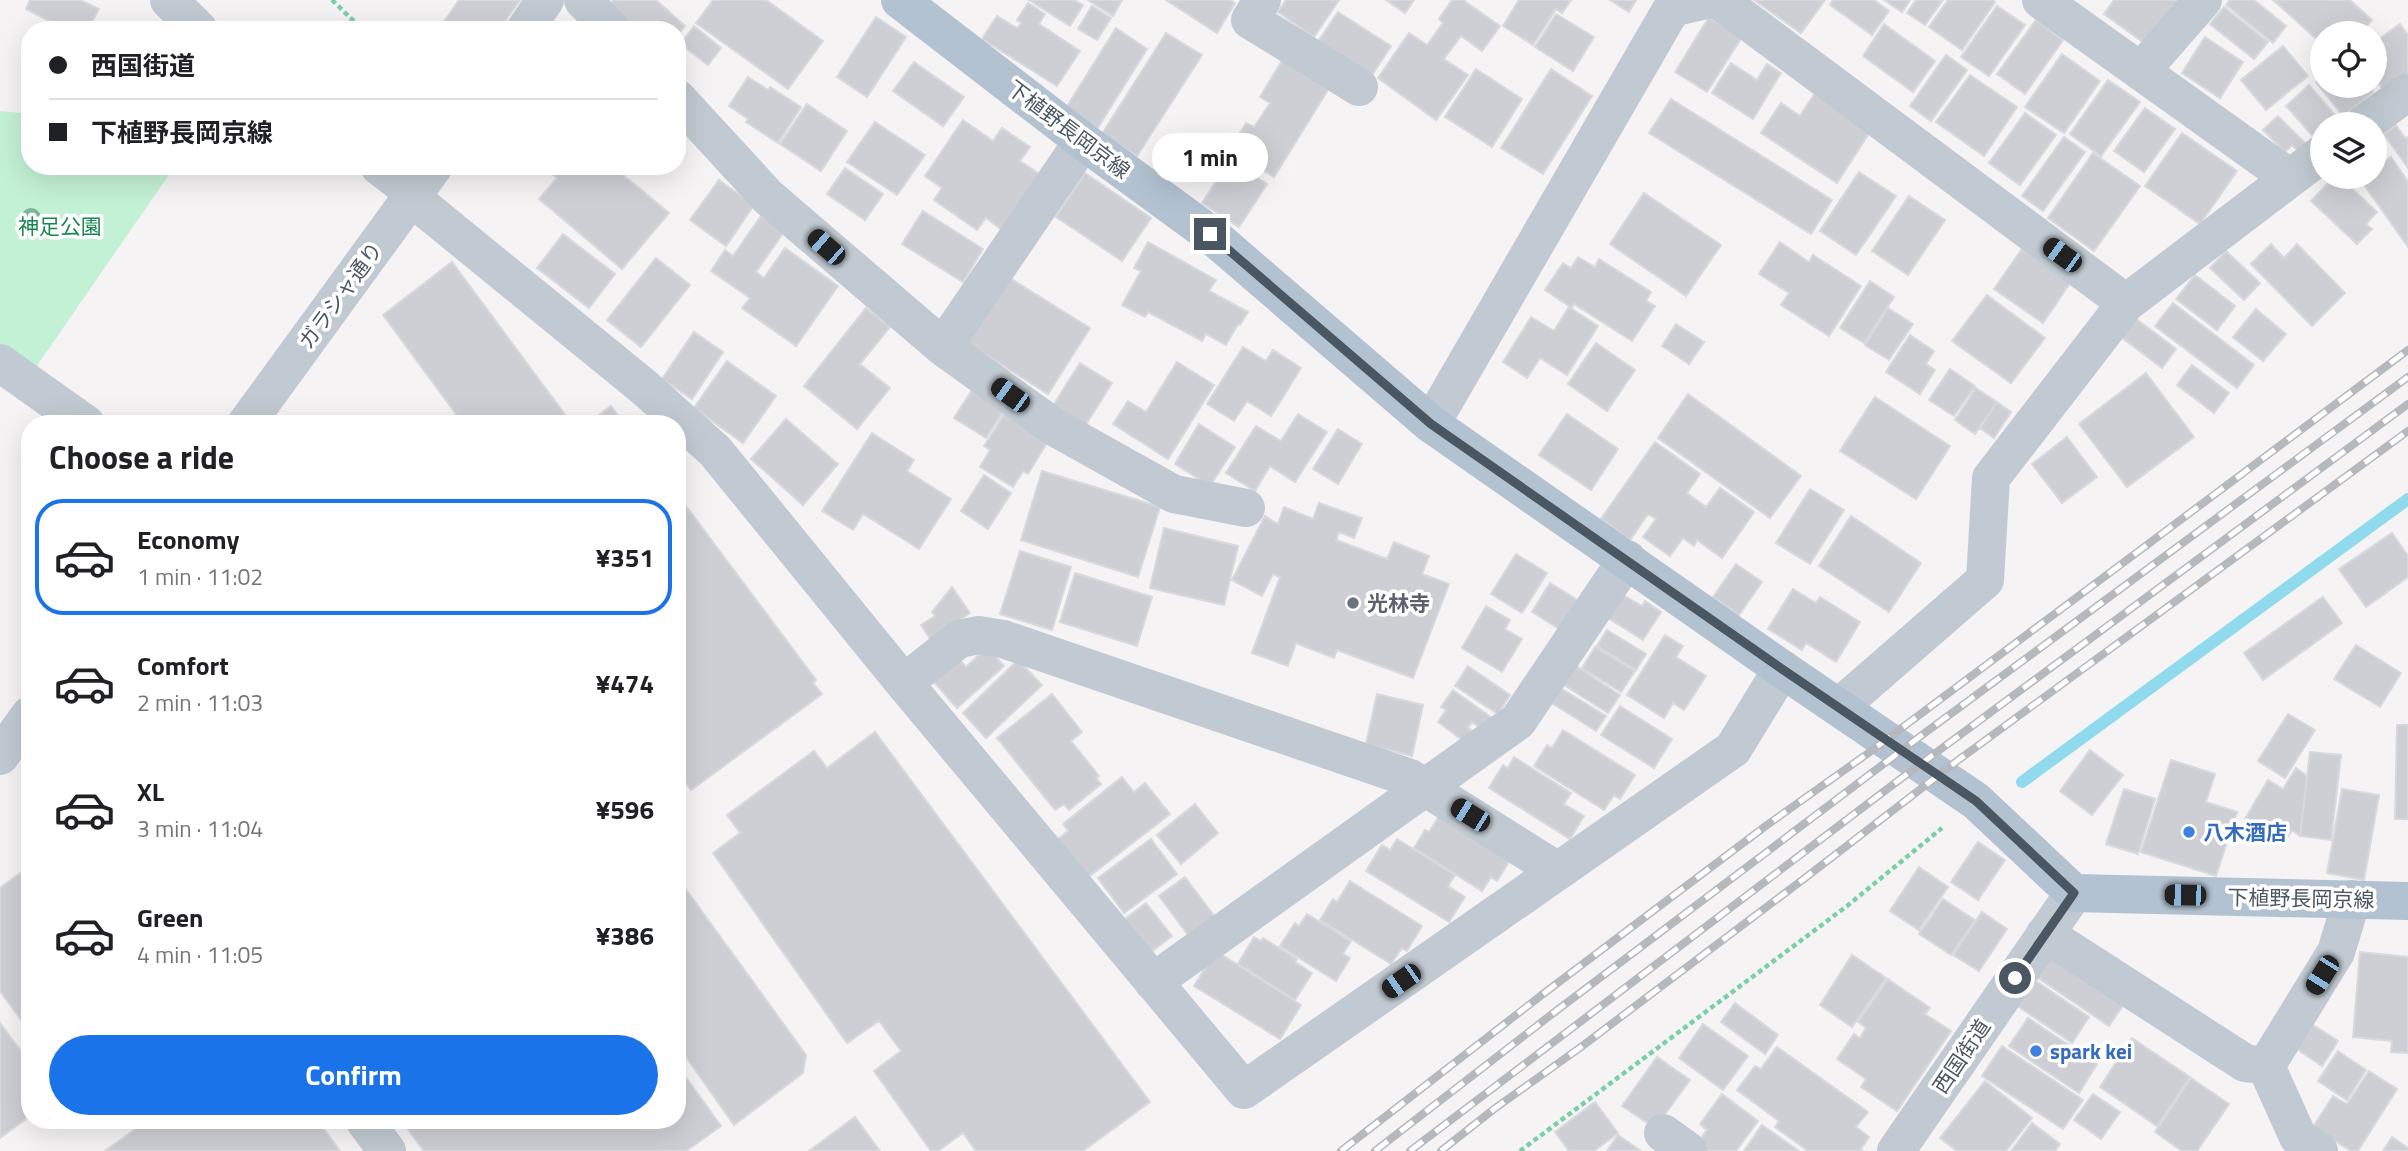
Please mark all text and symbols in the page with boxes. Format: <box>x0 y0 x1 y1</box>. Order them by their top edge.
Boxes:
map controls <box>2310 21 2387 189</box>
button: locate <box>2310 21 2387 98</box>
text: 西国街道 <box>91 46 195 85</box>
street label: 下植野長岡京線 <box>1001 72 1137 186</box>
button: layers <box>2310 112 2387 189</box>
text: 下植野長岡京線 <box>91 113 273 152</box>
callout: 1 min <box>1152 132 1268 182</box>
text: 1 min <box>1182 140 1238 175</box>
park label: 神足公園 <box>18 210 102 242</box>
route end <box>1194 218 1226 250</box>
car <box>804 225 849 269</box>
car <box>2039 234 2086 276</box>
street label: ガラシャ通り <box>290 235 390 355</box>
car <box>987 374 1034 416</box>
text: Choose a ride <box>49 433 234 481</box>
text: Economy <box>137 520 239 559</box>
icon: car <box>53 526 116 589</box>
text: ¥351 <box>596 538 654 577</box>
text: 1 min · 11:02 <box>137 559 263 594</box>
place label: 光林寺 <box>1367 587 1430 619</box>
marker: 光林寺 <box>1345 595 1361 611</box>
text: Comfort <box>137 646 229 685</box>
icon: car <box>53 652 116 715</box>
text: ¥474 <box>596 664 654 703</box>
text: 2 min · 11:03 <box>137 685 263 720</box>
text: XL <box>137 772 164 811</box>
icon: car <box>53 778 116 841</box>
text: ¥596 <box>596 790 654 829</box>
car <box>1447 795 1494 835</box>
text: 3 min · 11:04 <box>137 811 263 846</box>
place label: 八木酒店 <box>2203 816 2287 848</box>
marker: 八木酒店 <box>2181 824 2197 840</box>
street label: 下植野長岡京線 <box>2227 881 2375 915</box>
car <box>2164 884 2207 906</box>
text: Green <box>137 898 203 937</box>
icon: car <box>53 904 116 967</box>
text: ¥386 <box>596 916 654 955</box>
text: 4 min · 11:05 <box>137 937 263 972</box>
car <box>2302 952 2343 998</box>
car <box>1378 960 1425 1002</box>
route start <box>1999 962 2031 994</box>
street label: 西国街道 <box>1924 1012 1998 1100</box>
button: Confirm <box>49 1035 658 1115</box>
place label: spark kei <box>2050 1035 2132 1067</box>
marker: spark kei <box>2028 1043 2044 1059</box>

